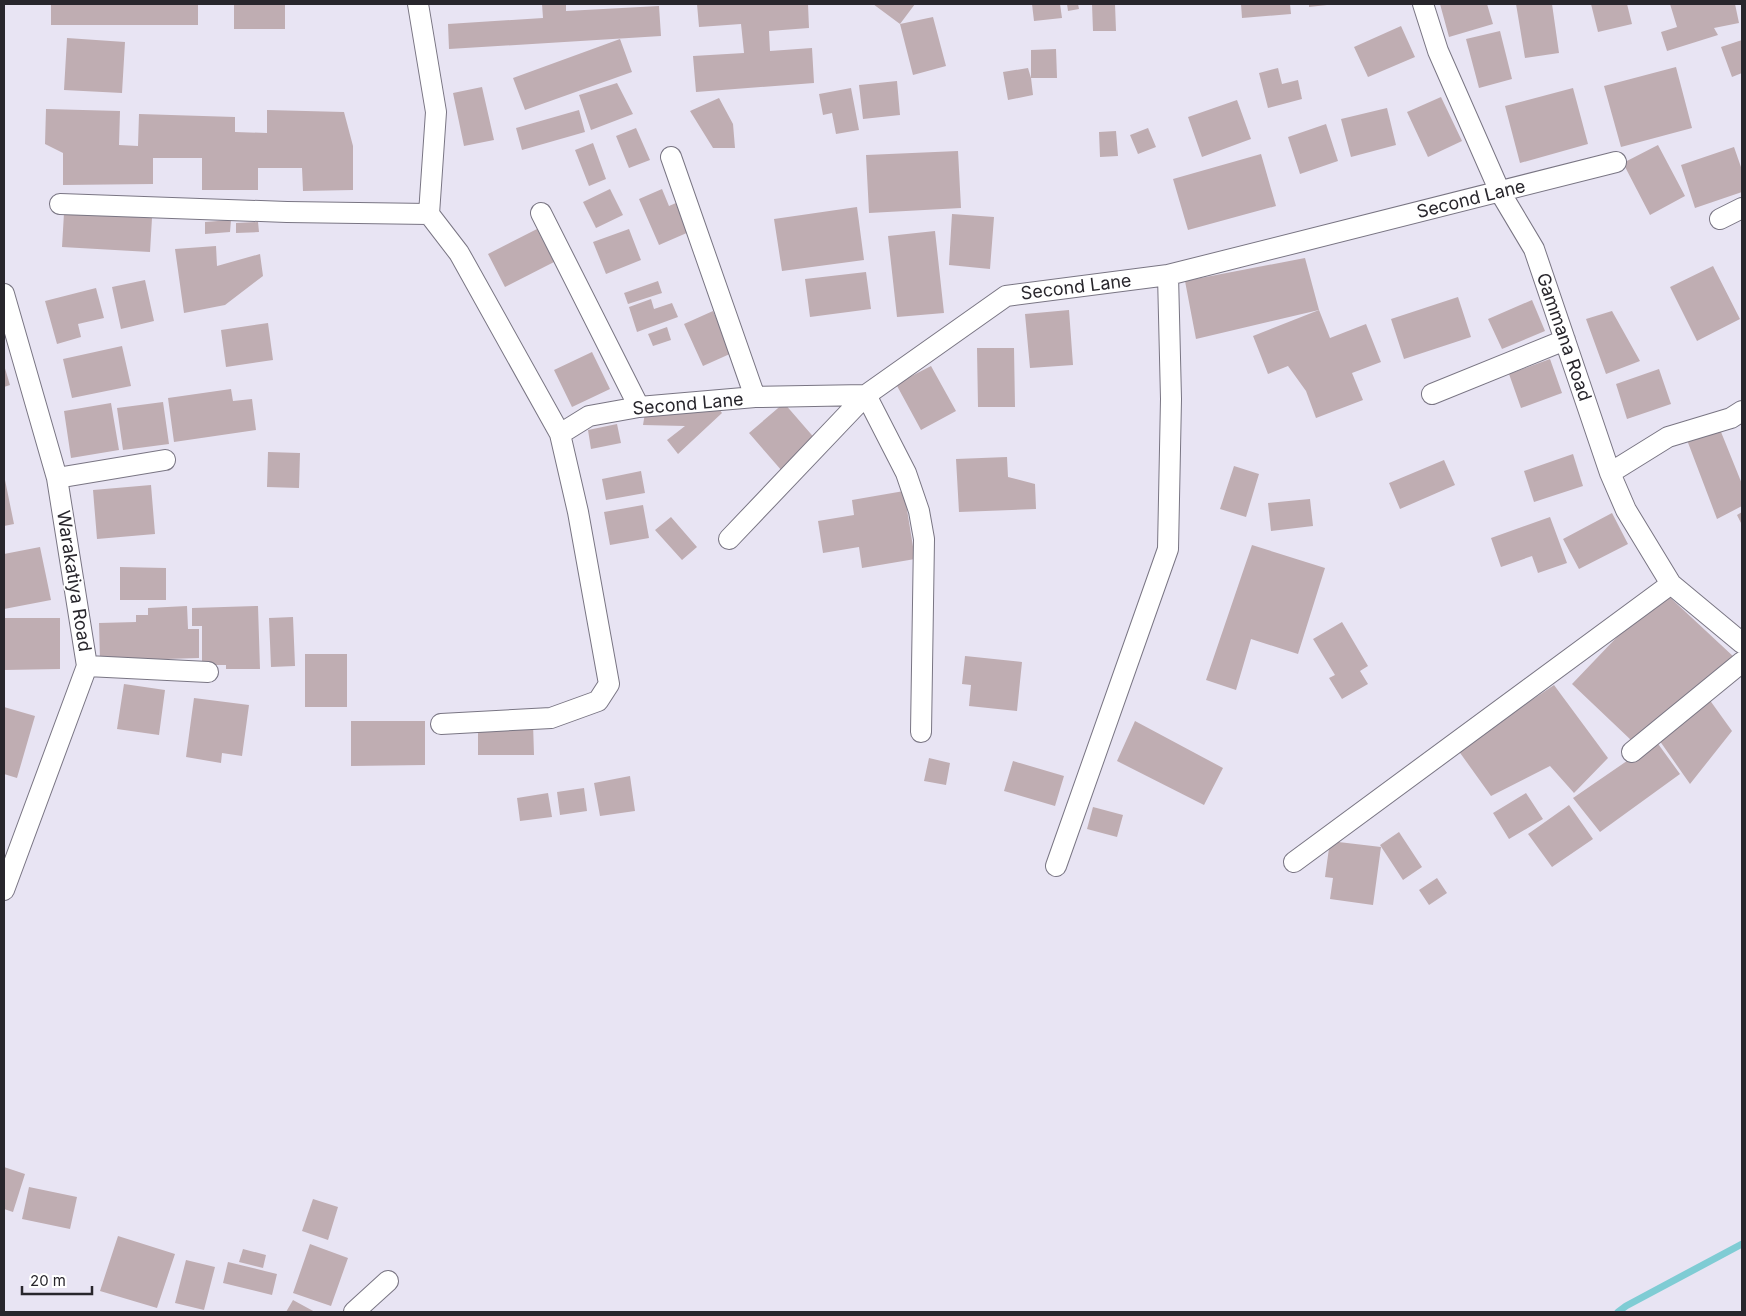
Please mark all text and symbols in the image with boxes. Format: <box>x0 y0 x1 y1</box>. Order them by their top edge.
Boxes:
street label: Second Lane <box>1414 175 1527 222</box>
street label: Second Lane <box>1019 269 1132 304</box>
street label: Gammana Road <box>1533 270 1596 404</box>
street label: Second Lane <box>632 388 744 419</box>
street label: Warakatiya Road <box>53 509 96 653</box>
scale bar <box>22 1264 92 1296</box>
text: 20 m <box>30 1271 66 1290</box>

